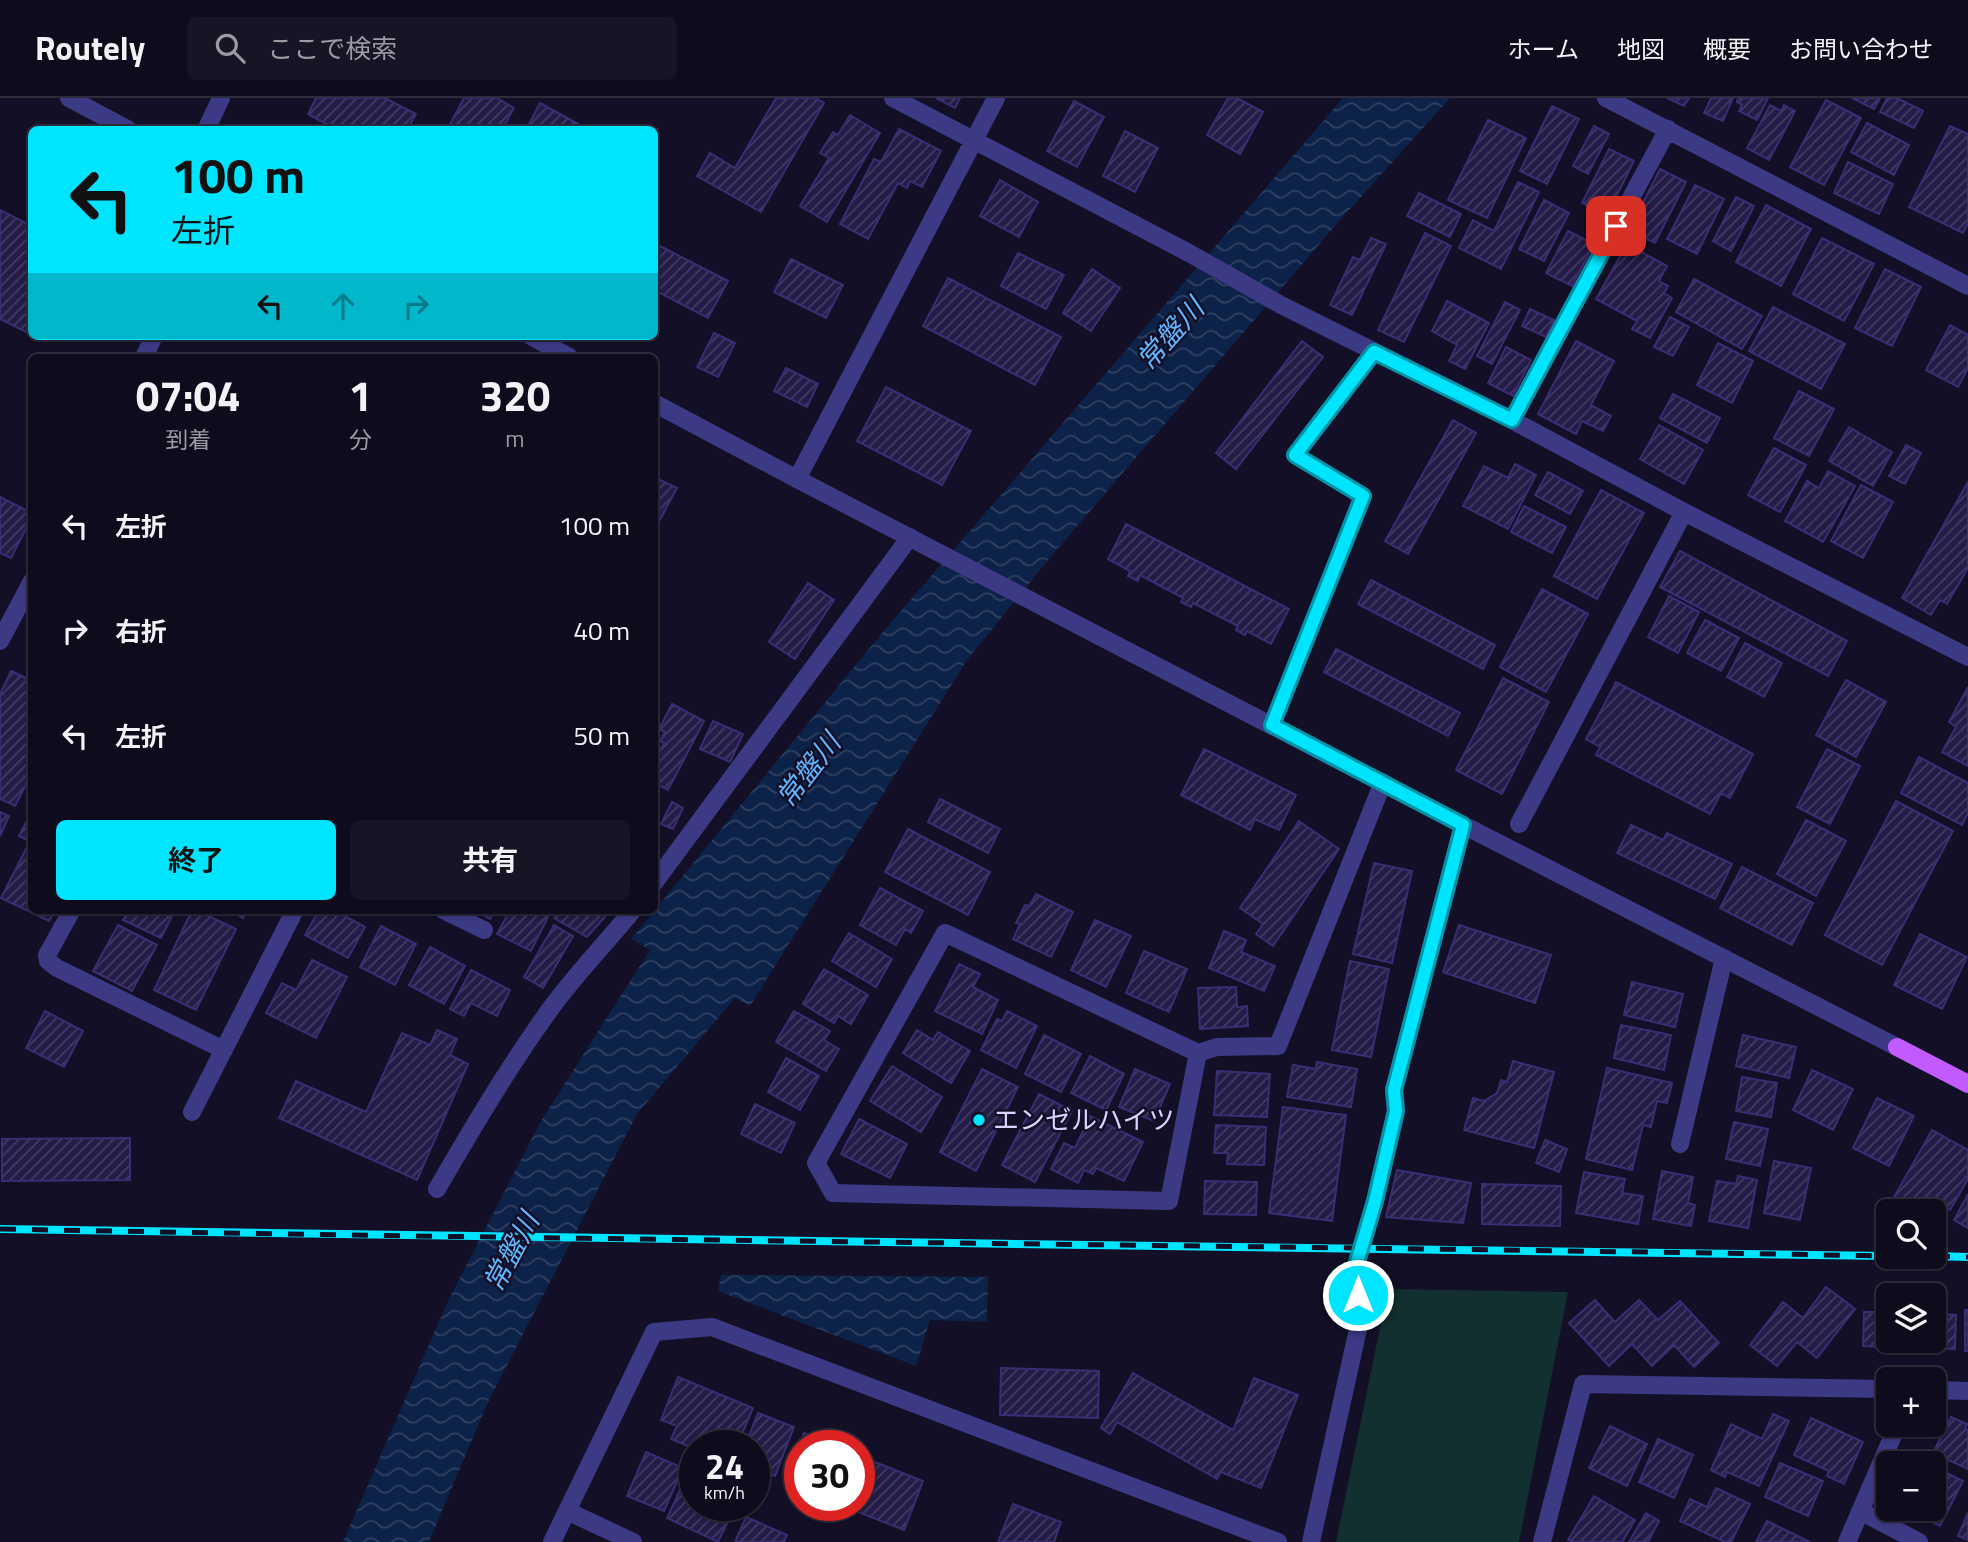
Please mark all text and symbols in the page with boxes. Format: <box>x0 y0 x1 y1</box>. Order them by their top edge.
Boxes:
search box <box>187 17 677 80</box>
text: Routely <box>35 23 145 73</box>
icon: search <box>211 29 249 67</box>
text: ここで検索 <box>267 29 397 68</box>
text: ホーム <box>1508 31 1579 67</box>
text: 地図 <box>1617 31 1665 67</box>
text: 概要 <box>1703 31 1751 67</box>
text: お問い合わせ <box>1789 31 1933 67</box>
text: 100 m <box>171 137 305 212</box>
icon: left <box>56 154 147 245</box>
pin <box>1586 196 1646 256</box>
text: 左折 <box>171 206 235 254</box>
icon: arrive <box>1597 207 1635 245</box>
water label: 常盤川 <box>1126 286 1216 379</box>
icon: left <box>251 287 289 325</box>
icon: ahead <box>324 287 362 325</box>
icon: right <box>397 287 435 325</box>
text: 07:04 <box>136 363 241 427</box>
text: 1 <box>348 363 372 427</box>
text: 320 <box>480 363 550 427</box>
text: m <box>505 421 525 456</box>
text: 到着 <box>165 422 211 457</box>
text: 分 <box>349 422 372 457</box>
text: 100 m <box>559 506 630 545</box>
icon: left <box>56 507 94 545</box>
text: 左折 <box>115 507 167 546</box>
text: 40 m <box>573 611 630 650</box>
icon: right <box>56 612 94 650</box>
text: 右折 <box>115 612 167 651</box>
text: 50 m <box>573 716 630 755</box>
icon: left <box>56 717 94 755</box>
text: 左折 <box>115 717 167 756</box>
water label: 常盤川 <box>765 721 852 816</box>
button: 終了 <box>56 820 336 900</box>
button: 共有 <box>350 820 630 900</box>
place label: エンゼルハイツ <box>993 1100 1174 1139</box>
marker: エンゼルハイツ <box>971 1112 987 1128</box>
map controls <box>1876 1199 1946 1521</box>
button: search <box>1876 1199 1946 1269</box>
water label: 常盤川 <box>472 1202 551 1299</box>
position arrow <box>1321 1258 1395 1332</box>
button: layers <box>1876 1283 1946 1353</box>
button: + <box>1876 1367 1946 1437</box>
speed limit sign: 30 <box>784 1430 875 1521</box>
text: 24 <box>705 1439 744 1493</box>
button: − <box>1876 1451 1946 1521</box>
text: km/h <box>704 1479 745 1506</box>

